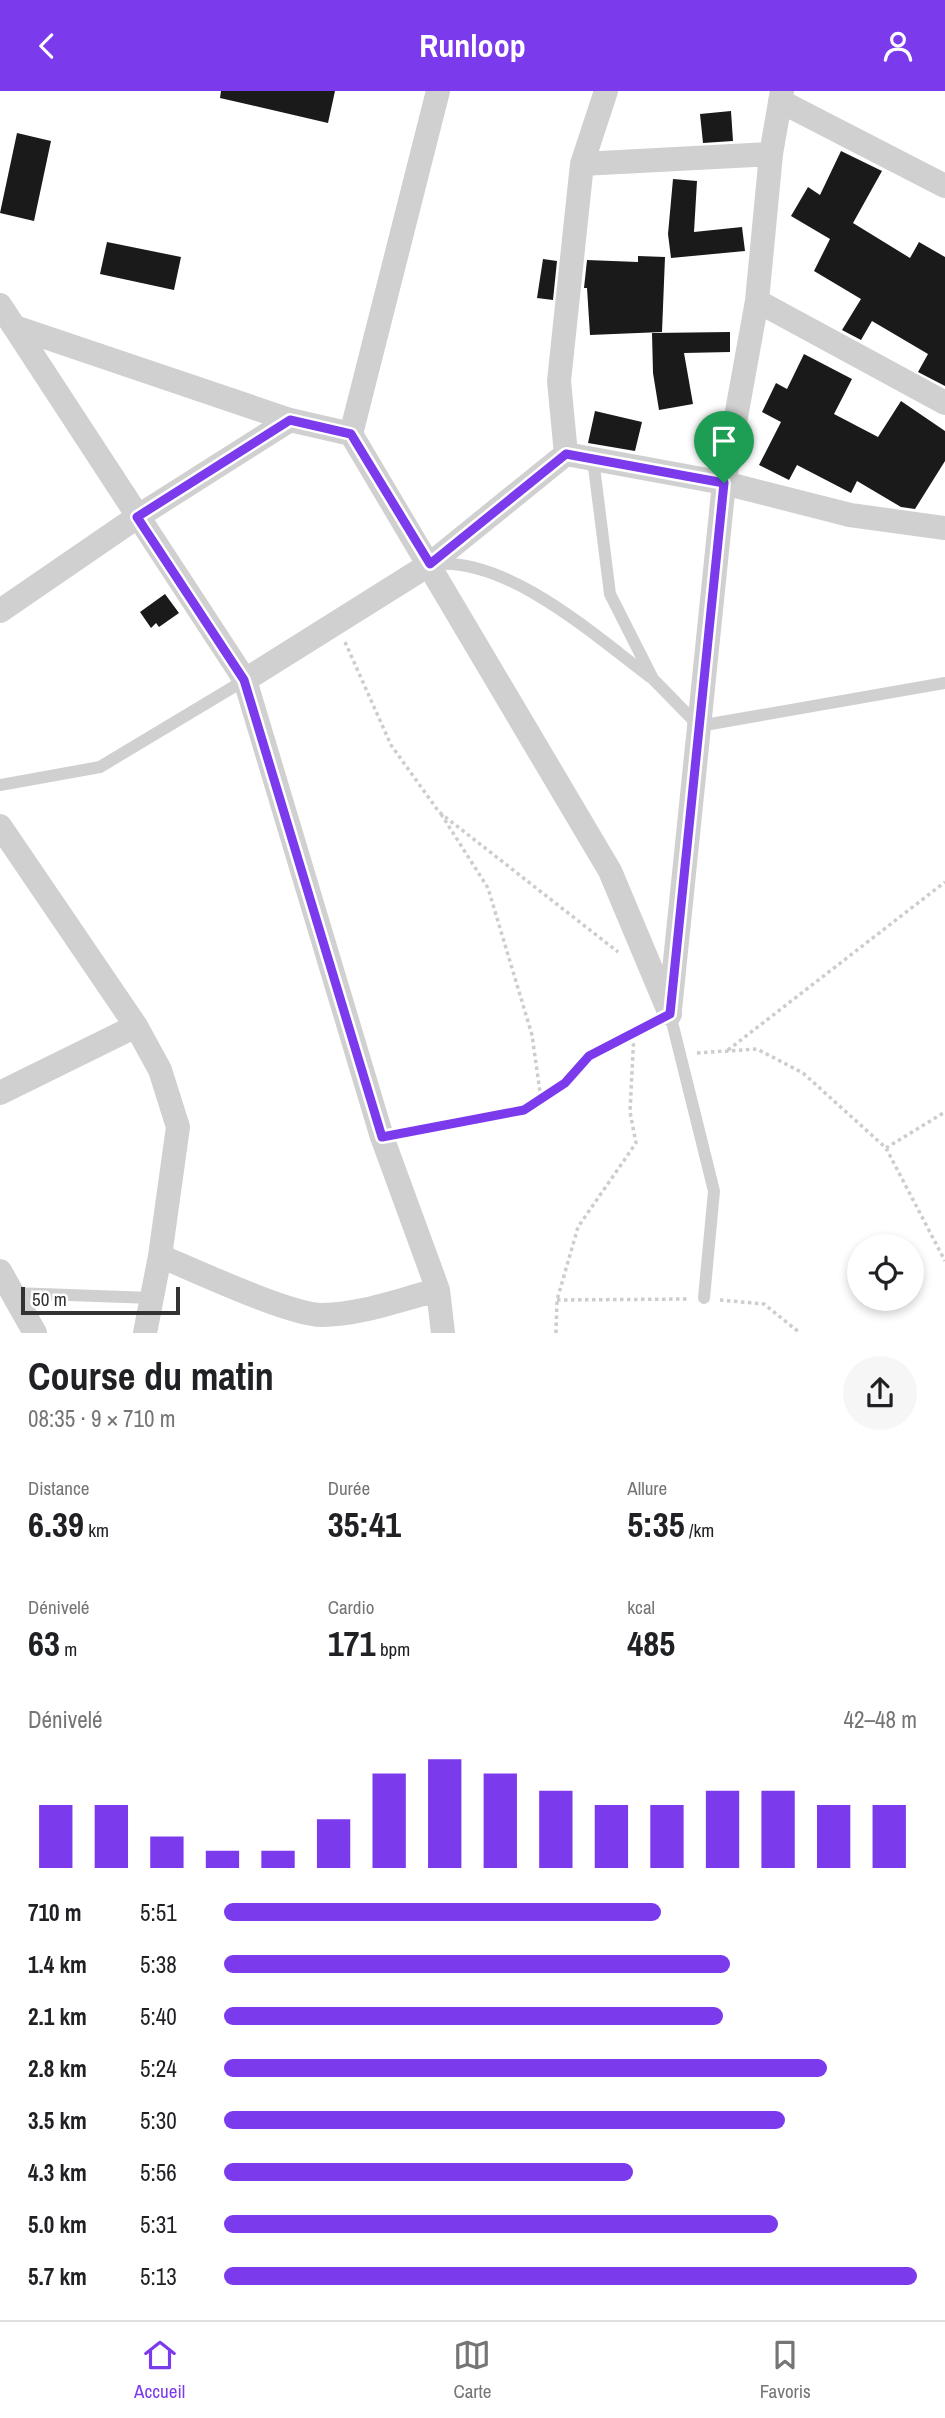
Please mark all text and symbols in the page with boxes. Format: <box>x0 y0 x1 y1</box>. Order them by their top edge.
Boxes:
text: Runloop <box>419 24 526 67</box>
icon: back <box>28 27 66 65</box>
icon: person <box>879 27 917 65</box>
pin <box>694 411 754 483</box>
icon: arrive <box>705 422 743 460</box>
map controls <box>847 1234 924 1311</box>
button: locate <box>847 1234 924 1311</box>
scale bar <box>21 1284 180 1316</box>
text: 50 m <box>32 1286 67 1312</box>
text: Course du matin <box>28 1351 274 1402</box>
button: share <box>843 1356 917 1430</box>
text: 08:35 · 9 × 710 m <box>28 1403 175 1434</box>
text: Distance <box>28 1475 89 1501</box>
text: Durée <box>328 1475 370 1501</box>
text: Allure <box>627 1475 667 1501</box>
text: 6.39 <box>28 1501 84 1548</box>
text: 35:41 <box>328 1501 401 1548</box>
text: 5:35 <box>627 1501 685 1548</box>
text: km <box>84 1517 109 1543</box>
text: /km <box>685 1517 714 1543</box>
text: Dénivelé <box>28 1594 89 1620</box>
text: Cardio <box>328 1594 374 1620</box>
text: kcal <box>627 1594 655 1620</box>
text: 63 <box>28 1620 60 1667</box>
text: 171 <box>328 1620 376 1667</box>
text: 485 <box>627 1620 675 1667</box>
text: m <box>60 1636 77 1662</box>
text: bpm <box>376 1636 410 1662</box>
text: Dénivelé <box>28 1704 102 1735</box>
text: 42–48 m <box>844 1704 917 1735</box>
text: 710 m <box>28 1897 81 1928</box>
text: 5:51 <box>140 1897 177 1928</box>
text: 1.4 km <box>28 1949 87 1980</box>
text: 5:38 <box>140 1949 177 1980</box>
text: 2.1 km <box>28 2001 87 2032</box>
text: 5:40 <box>140 2001 177 2032</box>
text: 2.8 km <box>28 2053 87 2084</box>
text: 5:24 <box>140 2053 177 2084</box>
text: 3.5 km <box>28 2105 87 2136</box>
text: 5:30 <box>140 2105 177 2136</box>
text: 4.3 km <box>28 2157 87 2188</box>
text: 5:56 <box>140 2157 177 2188</box>
text: 5.0 km <box>28 2209 87 2240</box>
text: 5:31 <box>140 2209 177 2240</box>
text: 5.7 km <box>28 2261 87 2292</box>
text: 5:13 <box>140 2261 177 2292</box>
tab: Accueil <box>134 2336 185 2404</box>
tab: Carte <box>453 2336 492 2404</box>
tab: Favoris <box>760 2336 811 2404</box>

